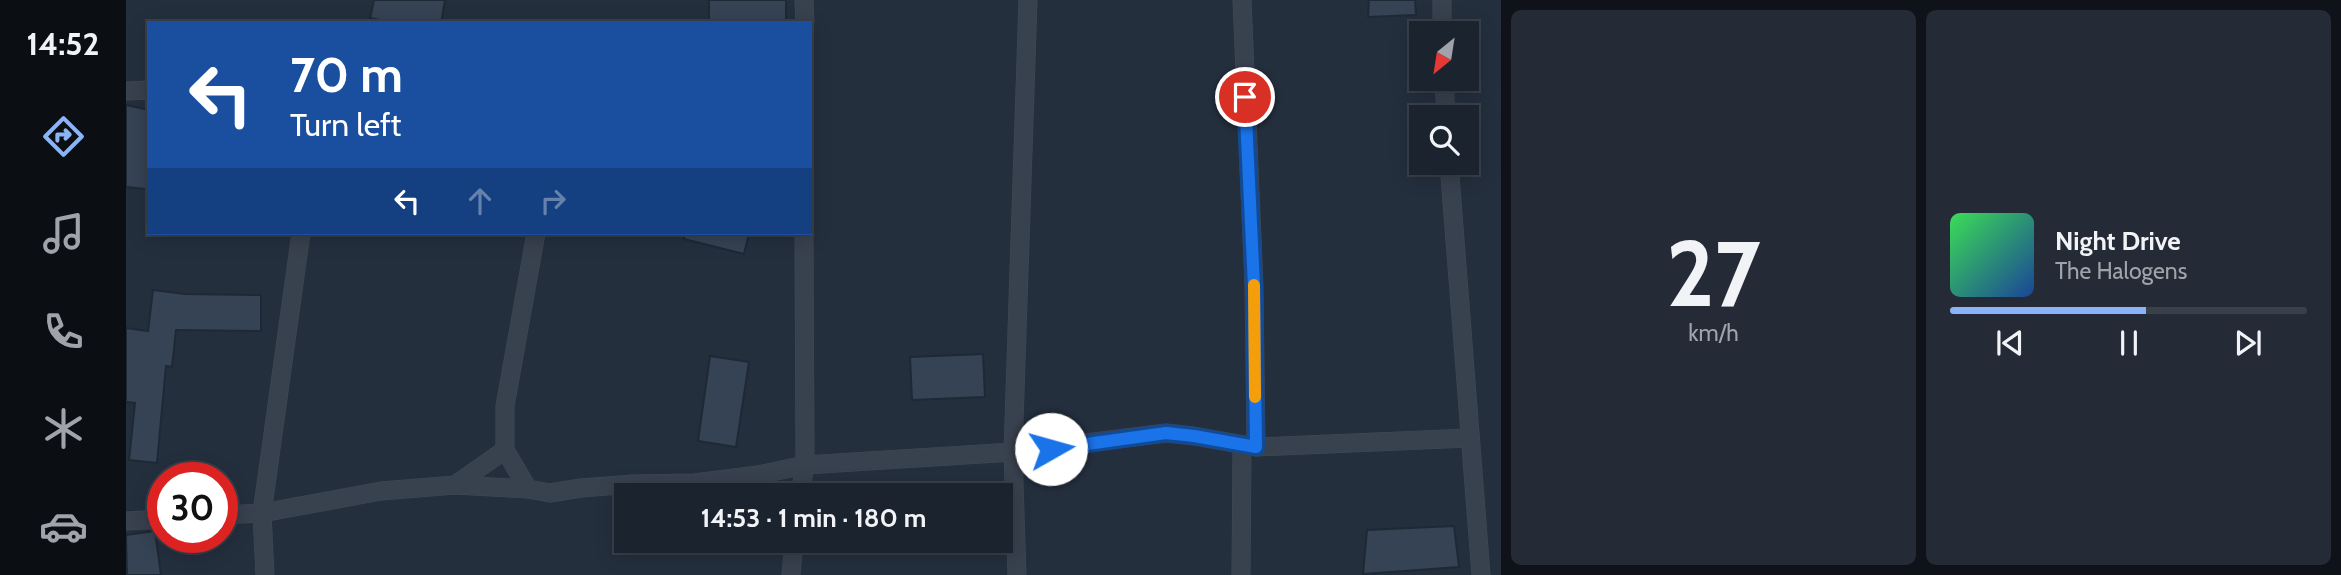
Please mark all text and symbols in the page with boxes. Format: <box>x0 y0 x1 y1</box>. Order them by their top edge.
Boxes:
north arrow <box>1409 21 1479 91</box>
map controls <box>1409 21 1479 175</box>
text: 14:52 <box>27 24 99 63</box>
text: 70 m <box>290 45 403 104</box>
icon: left <box>175 49 266 140</box>
pin <box>1215 67 1275 127</box>
icon: arrive <box>1226 78 1264 116</box>
text: Turn left <box>290 105 401 144</box>
button: search <box>1409 105 1479 175</box>
icon: directions <box>39 112 88 161</box>
icon: left <box>388 182 426 220</box>
icon: ahead <box>461 182 499 220</box>
icon: right <box>534 182 572 220</box>
icon: music <box>39 209 88 258</box>
text: 27 <box>1666 218 1761 329</box>
text: Night Drive <box>2055 225 2181 257</box>
text: The Halogens <box>2055 257 2187 285</box>
icon: phone <box>39 307 88 356</box>
text: km/h <box>1688 319 1739 347</box>
icon: previous <box>1991 324 2029 362</box>
icon: pause <box>2110 324 2148 362</box>
icon: next <box>2229 324 2267 362</box>
icon: climate <box>39 404 88 453</box>
position arrow <box>1014 412 1088 486</box>
speed limit sign: 30 <box>147 462 238 553</box>
icon: car <box>39 502 88 551</box>
text: 14:53 · 1 min · 180 m <box>701 502 926 534</box>

